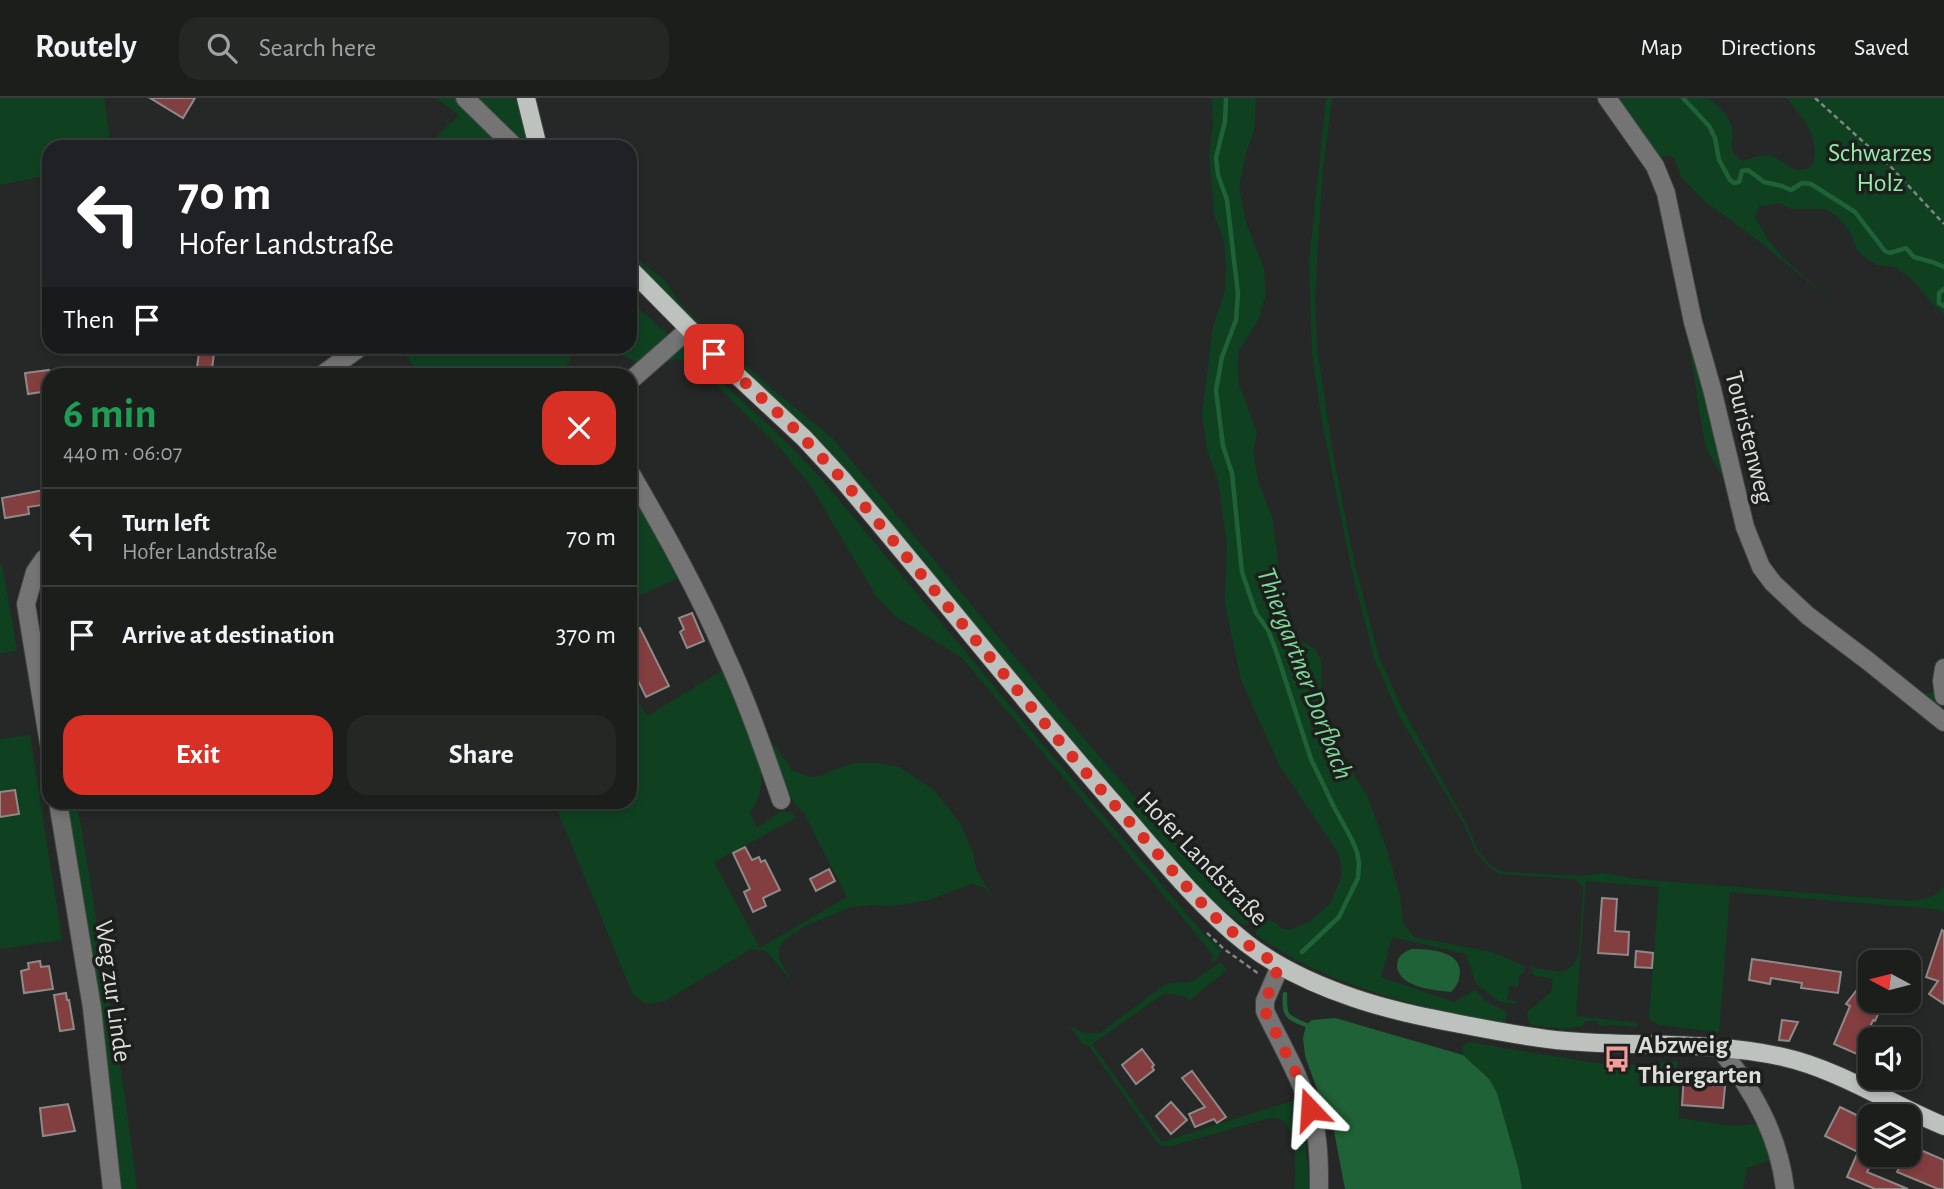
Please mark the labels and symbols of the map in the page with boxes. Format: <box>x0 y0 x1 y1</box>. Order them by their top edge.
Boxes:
park label: Schwarzes Holz <box>1828 140 1932 196</box>
pin <box>684 324 744 384</box>
street label: Touristenweg <box>1720 368 1778 506</box>
water label: Thiergartner Dorfbach <box>1251 564 1357 784</box>
street label: Hofer Landstraße <box>1132 787 1273 931</box>
street label: Weg zur Linde <box>90 918 136 1064</box>
north arrow <box>1858 950 1922 1013</box>
place label: Abzweig Thiergarten <box>1638 1032 1762 1088</box>
bus stop icon: Abzweig Thiergarten <box>1602 1044 1632 1074</box>
position arrow <box>1273 1072 1347 1146</box>

